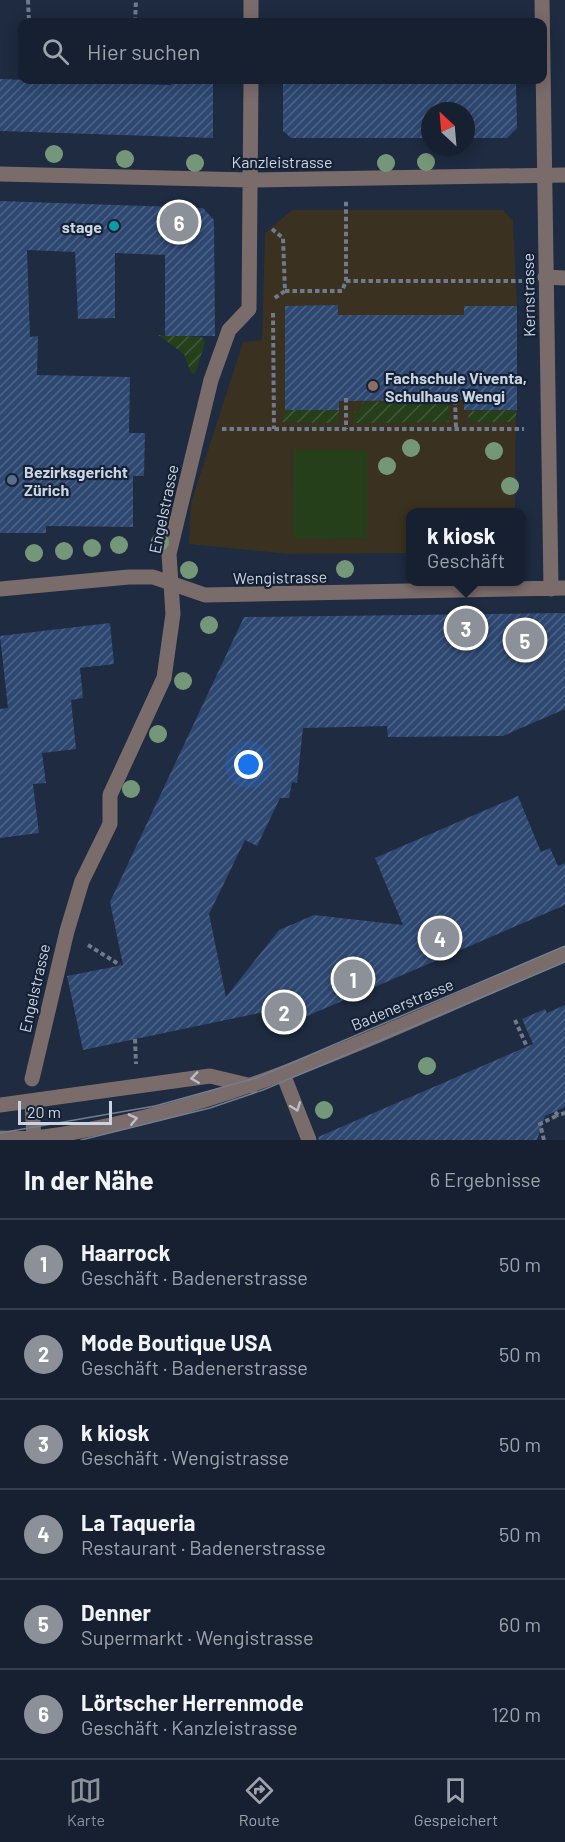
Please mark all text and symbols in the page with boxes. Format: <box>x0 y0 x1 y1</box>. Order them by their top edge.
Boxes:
search box <box>18 18 547 84</box>
icon: search <box>39 35 72 68</box>
text: Hier suchen <box>87 38 200 64</box>
north arrow <box>421 102 475 156</box>
street label: Kanzleistrasse <box>231 152 333 171</box>
pin: 6 <box>160 200 198 244</box>
place label: stage <box>62 217 102 236</box>
marker: stage <box>107 219 121 233</box>
street label: Kernstrasse <box>518 253 538 337</box>
place label: Fachschule Viventa, Schulhaus Wengi <box>385 368 527 405</box>
marker: Fachschule Viventa, Schulhaus Wengi <box>366 379 380 393</box>
place label: Bezirksgericht Zürich <box>24 462 128 499</box>
street label: Engelstrasse <box>144 463 182 555</box>
marker: Bezirksgericht Zürich <box>5 473 19 487</box>
popup <box>406 508 526 586</box>
text: k kiosk <box>427 522 495 548</box>
text: Geschäft <box>427 548 505 572</box>
street label: Wengistrasse <box>233 567 327 587</box>
pin: 3 <box>446 606 486 650</box>
pin: 5 <box>506 618 544 662</box>
your location <box>234 750 263 779</box>
pin: 4 <box>420 916 460 960</box>
street label: Engelstrasse <box>15 942 53 1034</box>
pin: 1 <box>334 956 372 1002</box>
street label: Badenerstrasse <box>348 974 456 1034</box>
pin: 2 <box>264 990 304 1034</box>
one-way arrow <box>191 1071 200 1083</box>
scale bar <box>18 1098 112 1126</box>
one-way arrow <box>289 1100 301 1111</box>
text: 20 m <box>27 1102 61 1121</box>
one-way arrow <box>128 1113 138 1126</box>
text: In der Nähe <box>24 1164 154 1195</box>
text: 6 Ergebnisse <box>430 1167 541 1191</box>
text: Haarrock <box>81 1239 170 1265</box>
text: 1 <box>40 1252 47 1276</box>
text: 50 m <box>499 1252 541 1276</box>
text: Geschäft · Badenerstrasse <box>81 1265 308 1289</box>
text: Mode Boutique USA <box>81 1329 272 1355</box>
text: 2 <box>38 1342 49 1366</box>
text: 50 m <box>499 1342 541 1366</box>
text: Geschäft · Badenerstrasse <box>81 1355 308 1379</box>
text: k kiosk <box>81 1419 150 1445</box>
text: 3 <box>38 1432 49 1456</box>
text: 50 m <box>499 1432 541 1456</box>
text: Geschäft · Wengistrasse <box>81 1445 289 1469</box>
text: La Taqueria <box>81 1509 195 1535</box>
text: 4 <box>37 1522 50 1546</box>
text: 50 m <box>499 1522 541 1546</box>
text: Restaurant · Badenerstrasse <box>81 1535 326 1559</box>
text: Denner <box>81 1599 151 1625</box>
text: 5 <box>38 1612 49 1636</box>
text: 60 m <box>499 1612 541 1636</box>
text: Supermarkt · Wengistrasse <box>81 1625 314 1649</box>
text: Lörtscher Herrenmode <box>81 1689 304 1715</box>
text: 6 <box>38 1702 49 1726</box>
text: 120 m <box>491 1702 541 1726</box>
text: Geschäft · Kanzleistrasse <box>81 1715 298 1739</box>
tab: Karte <box>67 1774 105 1829</box>
tab: Route <box>239 1774 280 1829</box>
tab: Gespeichert <box>414 1774 498 1829</box>

